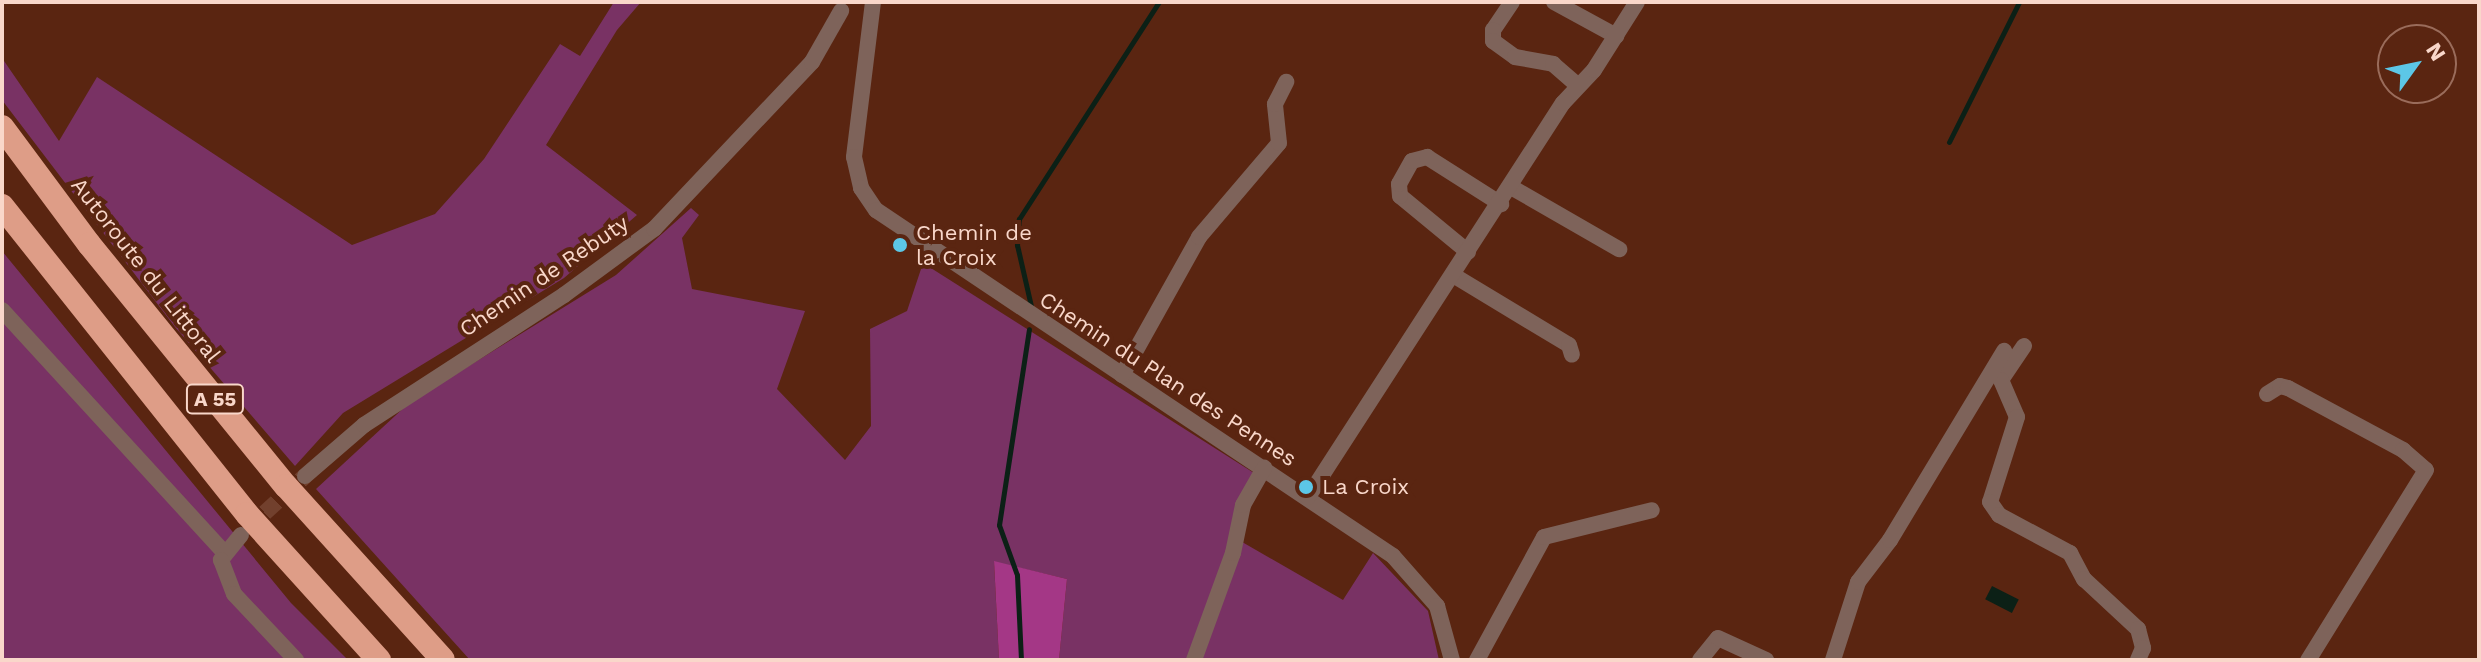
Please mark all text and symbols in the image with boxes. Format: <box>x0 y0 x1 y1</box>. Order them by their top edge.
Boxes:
north arrow <box>2377 24 2457 104</box>
text: N <box>2421 38 2451 65</box>
street label: Autoroute du Littoral <box>66 172 226 368</box>
street label: Chemin de Rebuty <box>454 210 634 342</box>
place label: Chemin de la Croix <box>916 219 1032 270</box>
marker: Chemin de la Croix <box>891 236 909 254</box>
street label: Chemin du Plan des Pennes <box>1035 286 1301 472</box>
road number: A 55 <box>185 383 245 415</box>
place label: La Croix <box>1322 474 1410 500</box>
marker: La Croix <box>1297 478 1315 496</box>

